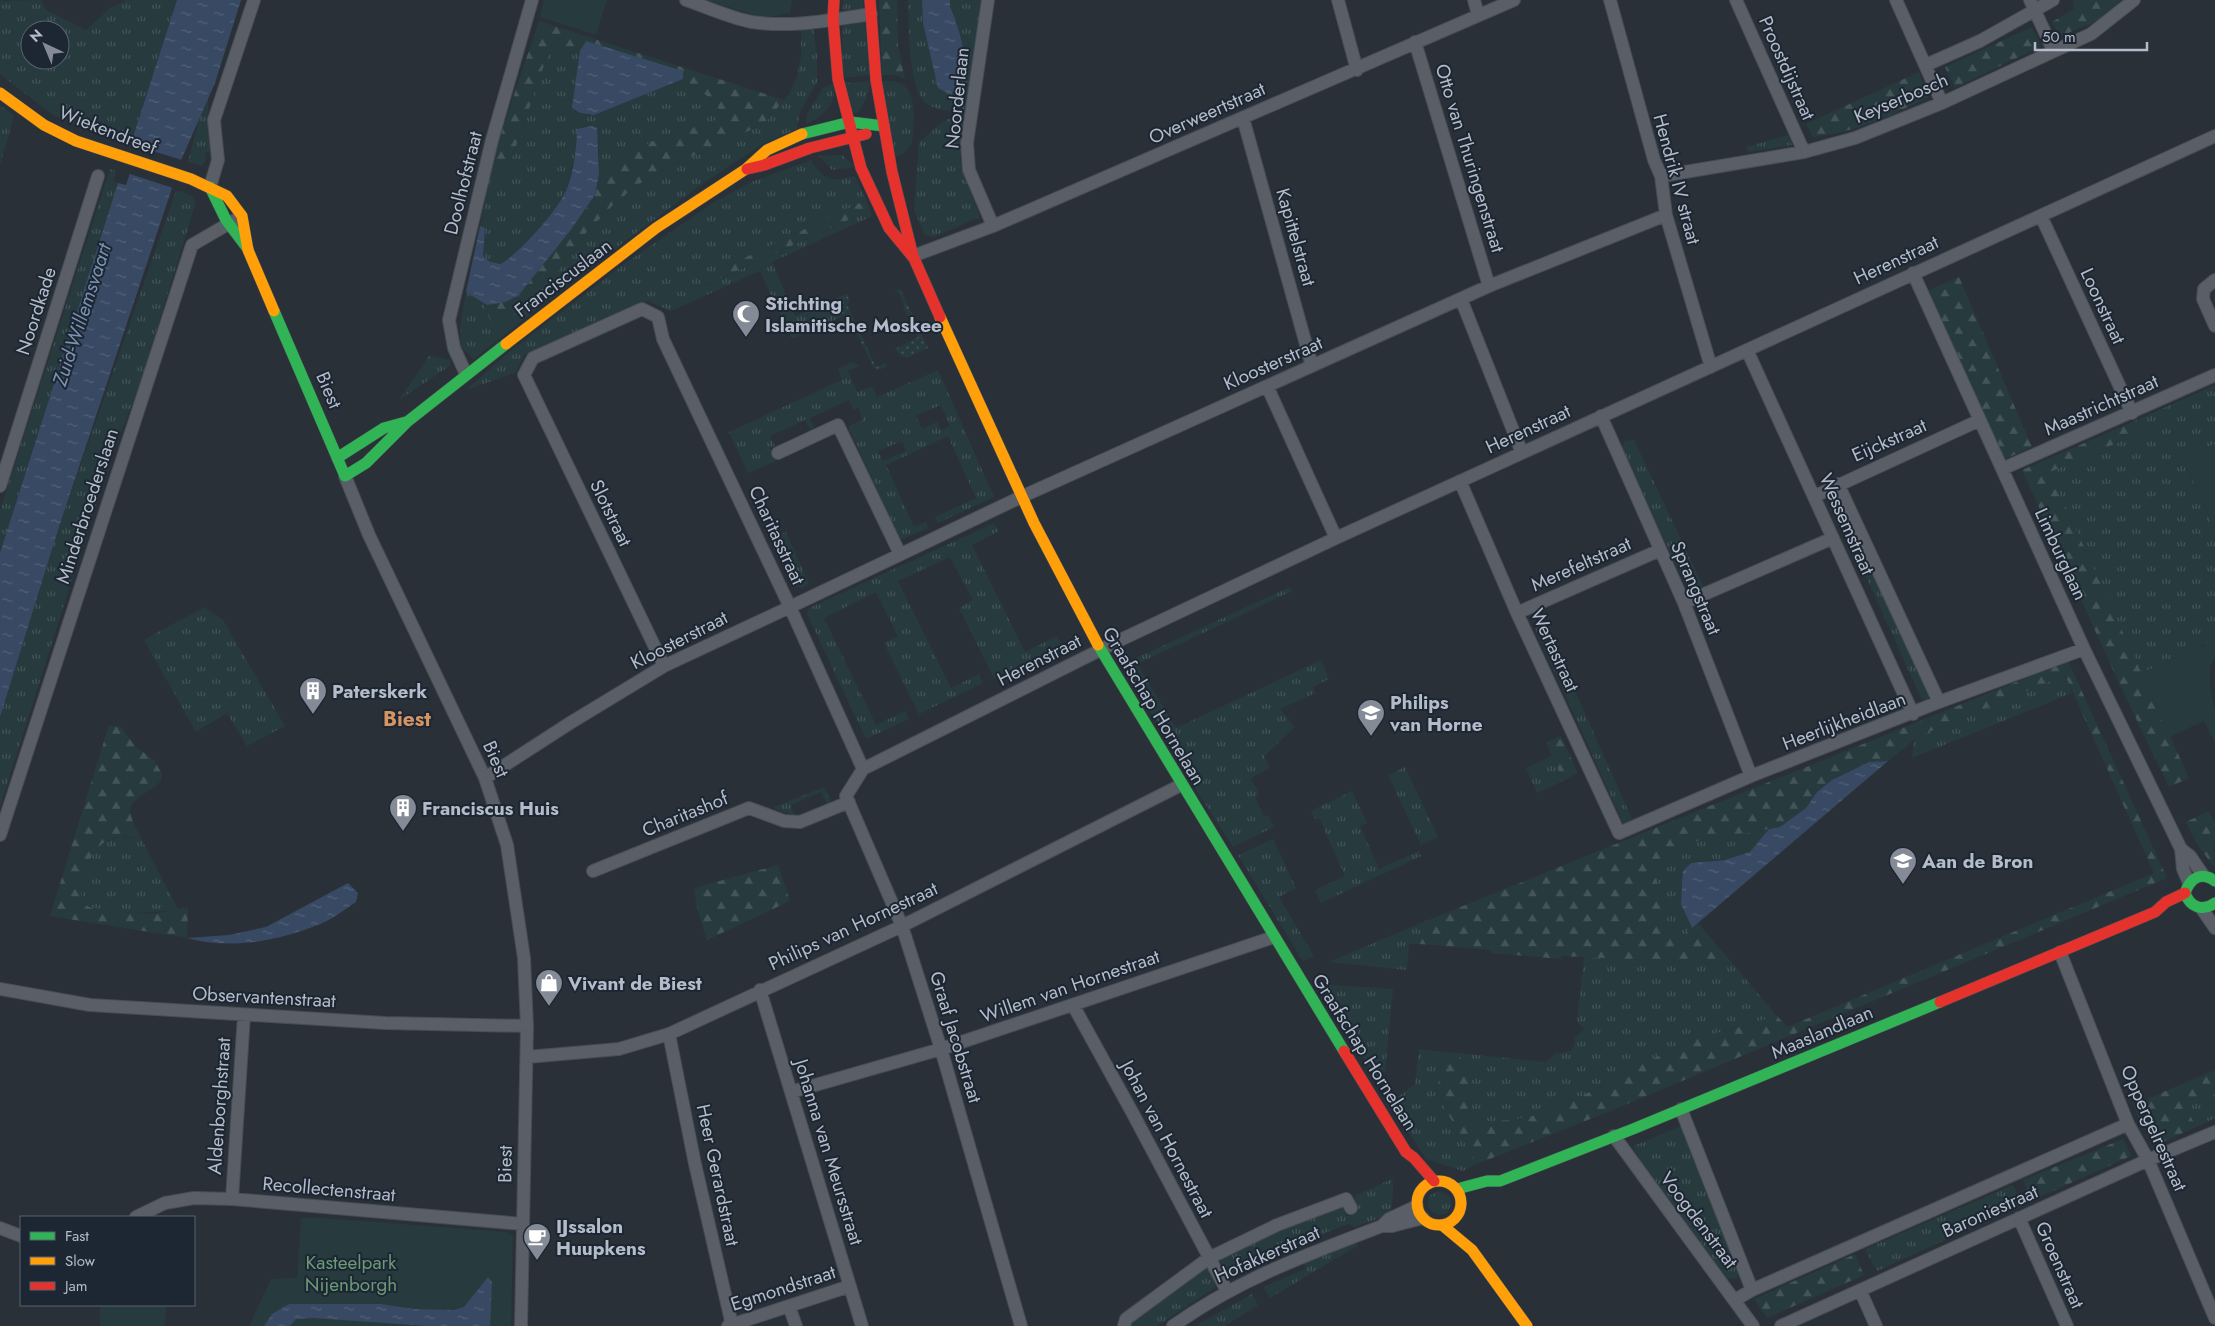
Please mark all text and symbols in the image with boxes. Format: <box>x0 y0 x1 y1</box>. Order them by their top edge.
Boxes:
street label: Proostdijstraat <box>1752 12 1822 125</box>
north arrow <box>20 20 70 70</box>
scale bar <box>2035 20 2148 52</box>
text: N <box>25 25 47 47</box>
text: 50 m <box>2042 26 2076 48</box>
street label: Noorderlaan <box>938 46 976 150</box>
street label: Otto van Thuringenstraat <box>1428 60 1512 256</box>
street label: Keyserbosch <box>1850 66 1952 130</box>
street label: Overweertstraat <box>1144 75 1270 151</box>
street label: Wiekendreef <box>55 99 162 161</box>
street label: Hendrik IV straat <box>1647 111 1708 248</box>
street label: Doolhofstraat <box>437 128 489 237</box>
street label: Kapittelstraat <box>1269 185 1323 289</box>
street label: Herenstraat <box>1849 228 1943 291</box>
street label: Franciscuslaan <box>509 232 617 324</box>
water label: Zuid-Willemsvaart <box>45 239 119 391</box>
street label: Noordkade <box>9 263 63 358</box>
street label: Loonstraat <box>2074 264 2133 349</box>
place label: Stichting Islamitische Moskee <box>765 290 942 339</box>
mosque icon: Stichting Islamitische Moskee <box>731 299 761 338</box>
street label: Kloosterstraat <box>1219 329 1327 397</box>
street label: Biest <box>309 367 349 413</box>
street label: Maastrichtstraat <box>2040 368 2163 442</box>
street label: Herenstraat <box>1481 397 1575 460</box>
street label: Eijckstraat <box>1847 411 1931 468</box>
street label: Minderbroederslaan <box>49 425 125 587</box>
street label: Wessemstraat <box>1813 469 1882 579</box>
street label: Slotstraat <box>583 475 639 551</box>
street label: Charitasstraat <box>742 481 812 589</box>
street label: Limburglaan <box>2028 504 2094 604</box>
street label: Merefeltstraat <box>1527 530 1636 598</box>
street label: Sprangstraat <box>1664 537 1728 639</box>
street label: Kloosterstraat <box>626 604 733 676</box>
street label: Wertastraat <box>1524 604 1586 696</box>
street label: Graafschap Hornelaan <box>1096 622 1212 790</box>
street label: Herenstraat <box>992 627 1086 693</box>
building icon: Paterskerk <box>298 676 328 715</box>
place label: Paterskerk <box>332 678 427 705</box>
street label: Heerlijkheidlaan <box>1778 685 1910 757</box>
place label: Philips van Horne <box>1389 689 1483 738</box>
school or university icon: Philips van Horne <box>1356 698 1386 737</box>
district label: Biest <box>383 704 431 734</box>
street label: Biest <box>476 736 516 782</box>
street label: Charitashof <box>638 784 733 844</box>
building icon: Franciscus Huis <box>388 793 418 832</box>
place label: Franciscus Huis <box>422 795 559 822</box>
school or university icon: Aan de Bron <box>1888 846 1918 885</box>
place label: Aan de Bron <box>1921 848 2033 875</box>
street label: Philips van Hornestraat <box>764 875 942 977</box>
street label: Willem van Hornestraat <box>977 943 1164 1029</box>
shop icon: Vivant de Biest <box>534 968 564 1007</box>
street label: Graaf Jacobstraat <box>923 968 989 1106</box>
street label: Graafschap Hornelaan <box>1306 968 1424 1136</box>
place label: Vivant de Biest <box>567 970 702 997</box>
street label: Observantenstraat <box>192 980 337 1014</box>
street label: Maaslandlaan <box>1767 998 1877 1066</box>
street label: Aldenborghstraat <box>201 1036 237 1175</box>
street label: Johanna van Meursstraat <box>787 1053 870 1249</box>
street label: Johan van Hornestraat <box>1113 1053 1220 1223</box>
street label: Oppergelrestraat <box>2114 1061 2194 1196</box>
street label: Heer Gerardstraat <box>690 1102 746 1249</box>
street label: Biest <box>491 1145 519 1183</box>
street label: Voogdenstraat <box>1654 1166 1745 1274</box>
street label: Recollectenstraat <box>261 1170 397 1208</box>
street label: Baroniestraat <box>1938 1178 2043 1244</box>
place label: IJssalon Huupkens <box>556 1213 646 1262</box>
legend <box>20 1216 195 1306</box>
street label: Groenstraat <box>2029 1217 2091 1313</box>
street label: Hofakkerstraat <box>1210 1219 1324 1289</box>
cafe icon: IJssalon Huupkens <box>522 1222 552 1261</box>
text: Fast <box>65 1225 89 1247</box>
park label: Kasteelpark Nijenborgh <box>305 1249 397 1298</box>
text: Slow <box>65 1250 96 1272</box>
street label: Egmondstraat <box>727 1258 839 1318</box>
text: Jam <box>63 1275 88 1297</box>

